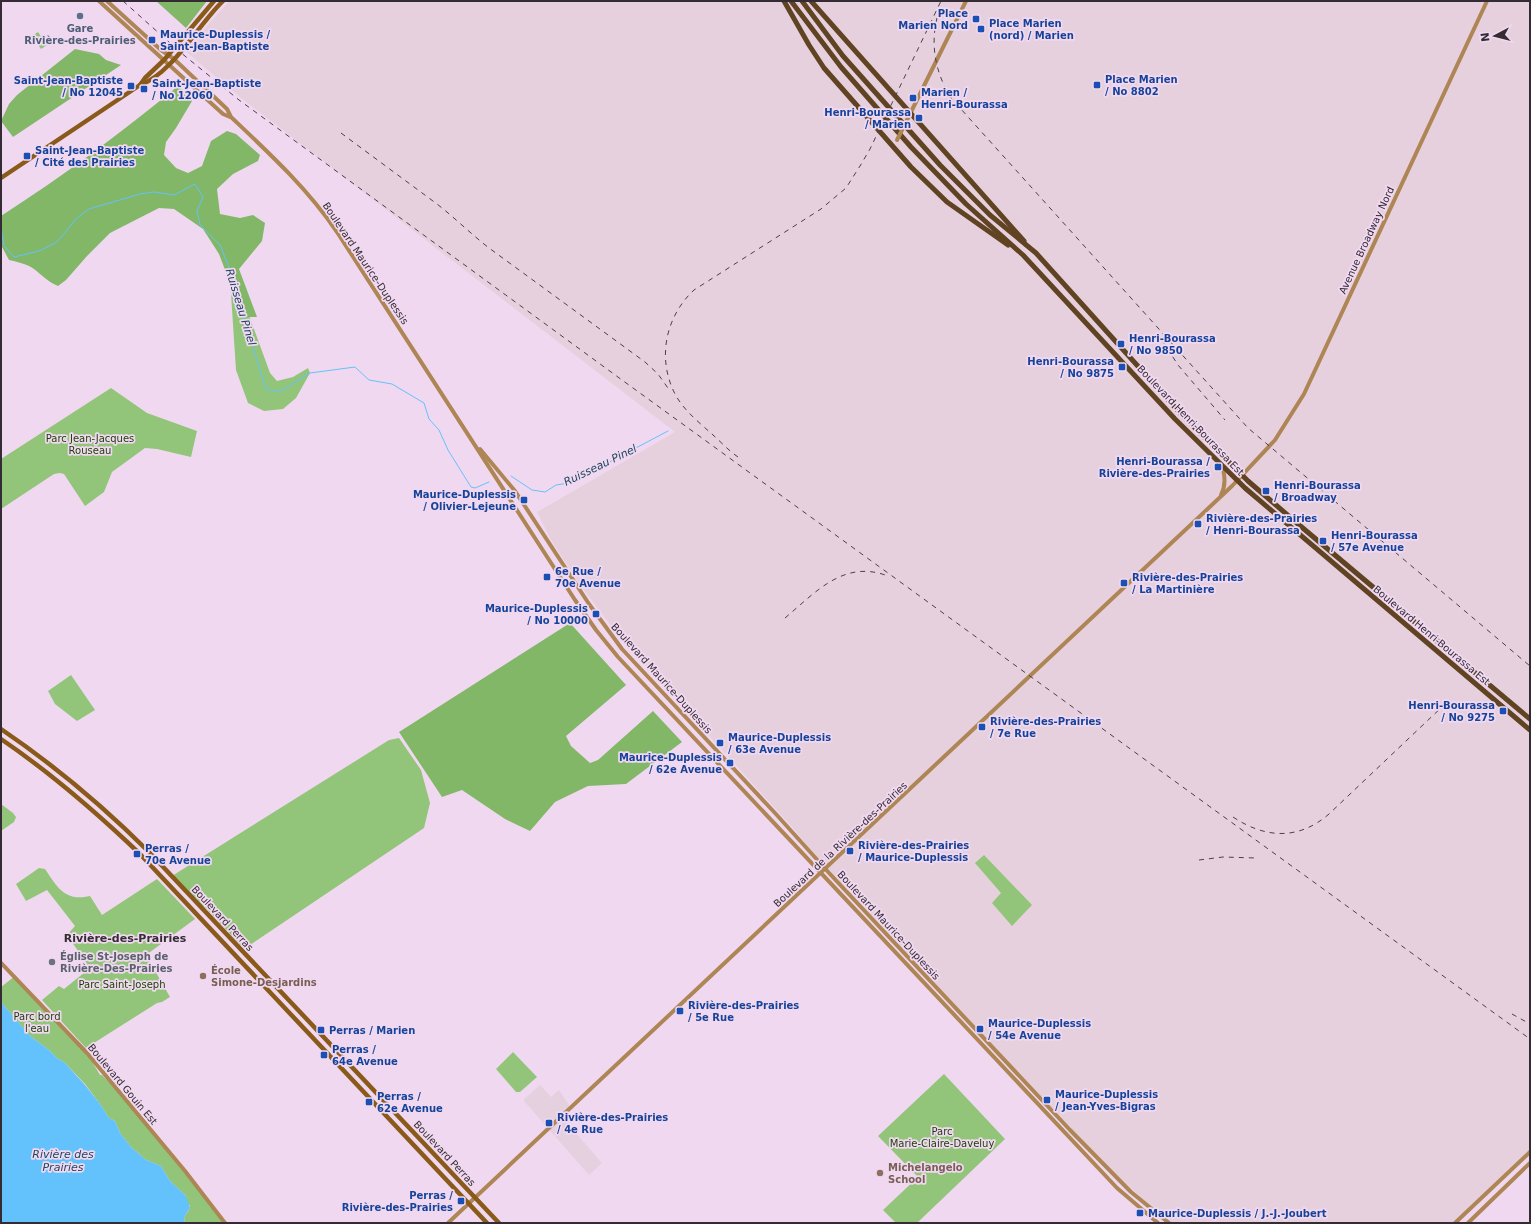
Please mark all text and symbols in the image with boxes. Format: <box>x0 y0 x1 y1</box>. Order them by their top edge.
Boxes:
place label: Place Marien Nord <box>898 8 968 31</box>
marker: Gare Rivière-des-Prairies <box>75 11 85 21</box>
marker: Place Marien Nord <box>971 14 981 24</box>
north arrow <box>1475 16 1515 56</box>
place label: Place Marien (nord) / Marien <box>989 18 1074 41</box>
place label: Gare Rivière-des-Prairies <box>24 23 136 46</box>
marker: Place Marien (nord) / Marien <box>976 24 986 34</box>
place label: Maurice-Duplessis / Saint-Jean-Baptiste <box>160 29 271 52</box>
text: N <box>1479 32 1493 43</box>
marker: Maurice-Duplessis / Saint-Jean-Baptiste <box>147 35 157 45</box>
place label: Place Marien / No 8802 <box>1105 74 1178 97</box>
place label: Saint-Jean-Baptiste / No 12045 <box>14 75 123 98</box>
place label: Saint-Jean-Baptiste / No 12060 <box>152 78 261 101</box>
marker: Place Marien / No 8802 <box>1092 80 1102 90</box>
marker: Saint-Jean-Baptiste / No 12045 <box>126 81 136 91</box>
marker: Saint-Jean-Baptiste / No 12060 <box>139 84 149 94</box>
place label: Marien / Henri-Bourassa <box>921 87 1008 110</box>
marker: Marien / Henri-Bourassa <box>908 93 918 103</box>
place label: Henri-Bourassa / Marien <box>824 107 911 130</box>
marker: Henri-Bourassa / Marien <box>914 113 924 123</box>
place label: Saint-Jean-Baptiste / Cité des Prairies <box>35 145 144 168</box>
marker: Saint-Jean-Baptiste / Cité des Prairies <box>22 151 32 161</box>
street label: Avenue Broadway Nord <box>1337 185 1396 296</box>
street label: Boulevard Maurice-Duplessis <box>321 200 411 326</box>
water label: Ruisseau Pinel <box>223 267 258 347</box>
place label: Henri-Bourassa / No 9850 <box>1129 333 1216 356</box>
marker: Henri-Bourassa / No 9850 <box>1116 339 1126 349</box>
place label: Henri-Bourassa / No 9875 <box>1027 356 1114 379</box>
marker: Henri-Bourassa / No 9875 <box>1117 362 1127 372</box>
street label: Boulevard Henri-Bourassa Est <box>1135 363 1246 478</box>
park label: Parc Jean-Jacques Rouseau <box>46 433 134 456</box>
water label: Ruisseau Pinel <box>562 442 639 489</box>
place label: Henri-Bourassa / Rivière-des-Prairies <box>1099 456 1210 479</box>
marker: Henri-Bourassa / Rivière-des-Prairies <box>1213 462 1223 472</box>
place label: Henri-Bourassa / Broadway <box>1274 480 1361 503</box>
marker: Henri-Bourassa / Broadway <box>1261 486 1271 496</box>
place label: Maurice-Duplessis / Olivier-Lejeune <box>413 489 516 512</box>
marker: Maurice-Duplessis / Olivier-Lejeune <box>519 495 529 505</box>
place label: Rivière-des-Prairies / Henri-Bourassa <box>1206 513 1317 536</box>
marker: Rivière-des-Prairies / Henri-Bourassa <box>1193 519 1203 529</box>
place label: Henri-Bourassa / 57e Avenue <box>1331 530 1418 553</box>
marker: Henri-Bourassa / 57e Avenue <box>1318 536 1328 546</box>
place label: 6e Rue / 70e Avenue <box>555 566 621 589</box>
marker: 6e Rue / 70e Avenue <box>542 572 552 582</box>
place label: Rivière-des-Prairies / La Martinière <box>1132 572 1243 595</box>
marker: Rivière-des-Prairies / La Martinière <box>1119 578 1129 588</box>
street label: Boulevard Henri-Bourassa Est <box>1371 583 1492 687</box>
place label: Maurice-Duplessis / No 10000 <box>485 603 588 626</box>
marker: Maurice-Duplessis / No 10000 <box>591 609 601 619</box>
street label: Boulevard Maurice-Duplessis <box>609 621 714 736</box>
place label: Henri-Bourassa / No 9275 <box>1408 700 1495 723</box>
marker: Henri-Bourassa / No 9275 <box>1498 706 1508 716</box>
place label: Rivière-des-Prairies / 7e Rue <box>990 716 1101 739</box>
marker: Rivière-des-Prairies / 7e Rue <box>977 722 987 732</box>
place label: Maurice-Duplessis / 63e Avenue <box>728 732 831 755</box>
marker: Maurice-Duplessis / 63e Avenue <box>715 738 725 748</box>
place label: Maurice-Duplessis / 62e Avenue <box>619 752 722 775</box>
marker: Maurice-Duplessis / 62e Avenue <box>725 758 735 768</box>
street label: Boulevard de la Rivière-des-Prairies <box>771 780 909 909</box>
place label: Rivière-des-Prairies / Maurice-Duplessis <box>858 840 969 863</box>
place label: Perras / 70e Avenue <box>145 843 211 866</box>
marker: Rivière-des-Prairies / Maurice-Duplessis <box>845 846 855 856</box>
marker: Perras / 70e Avenue <box>132 849 142 859</box>
street label: Boulevard Maurice-Duplessis <box>835 869 942 982</box>
street label: Boulevard Perras <box>190 884 256 953</box>
district label: Rivière-des-Prairies <box>64 932 187 945</box>
place label: Église St-Joseph de Rivière-Des-Prairies <box>60 950 172 974</box>
marker: Église St-Joseph de Rivière-Des-Prairies <box>47 957 57 967</box>
place label: École Simone-Desjardins <box>211 964 317 988</box>
marker: École Simone-Desjardins <box>198 971 208 981</box>
park label: Parc Saint-Joseph <box>78 979 166 990</box>
place label: Rivière-des-Prairies / 5e Rue <box>688 1000 799 1023</box>
marker: Rivière-des-Prairies / 5e Rue <box>675 1006 685 1016</box>
park label: Parc bord l'eau <box>13 1011 61 1034</box>
place label: Maurice-Duplessis / 54e Avenue <box>988 1018 1091 1041</box>
marker: Maurice-Duplessis / 54e Avenue <box>975 1024 985 1034</box>
marker: Perras / Marien <box>316 1025 326 1035</box>
place label: Perras / Marien <box>329 1025 415 1036</box>
street label: Boulevard Gouin Est <box>86 1042 160 1127</box>
place label: Perras / 64e Avenue <box>332 1044 398 1067</box>
marker: Perras / 64e Avenue <box>319 1050 329 1060</box>
place label: Maurice-Duplessis / Jean-Yves-Bigras <box>1055 1089 1158 1112</box>
place label: Perras / 62e Avenue <box>377 1091 443 1114</box>
marker: Maurice-Duplessis / Jean-Yves-Bigras <box>1042 1095 1052 1105</box>
marker: Perras / 62e Avenue <box>364 1097 374 1107</box>
place label: Rivière-des-Prairies / 4e Rue <box>557 1112 668 1135</box>
marker: Rivière-des-Prairies / 4e Rue <box>544 1118 554 1128</box>
street label: Boulevard Perras <box>412 1119 478 1188</box>
park label: Parc Marie-Claire-Daveluy <box>890 1126 994 1149</box>
water label: Rivière des Prairies <box>32 1148 94 1174</box>
place label: Michelangelo School <box>888 1162 963 1185</box>
marker: Michelangelo School <box>875 1168 885 1178</box>
place label: Perras / Rivière-des-Prairies <box>342 1190 453 1213</box>
marker: Perras / Rivière-des-Prairies <box>456 1196 466 1206</box>
marker: Maurice-Duplessis / J.-J.-Joubert <box>1135 1208 1145 1218</box>
place label: Maurice-Duplessis / J.-J.-Joubert <box>1148 1208 1327 1219</box>

